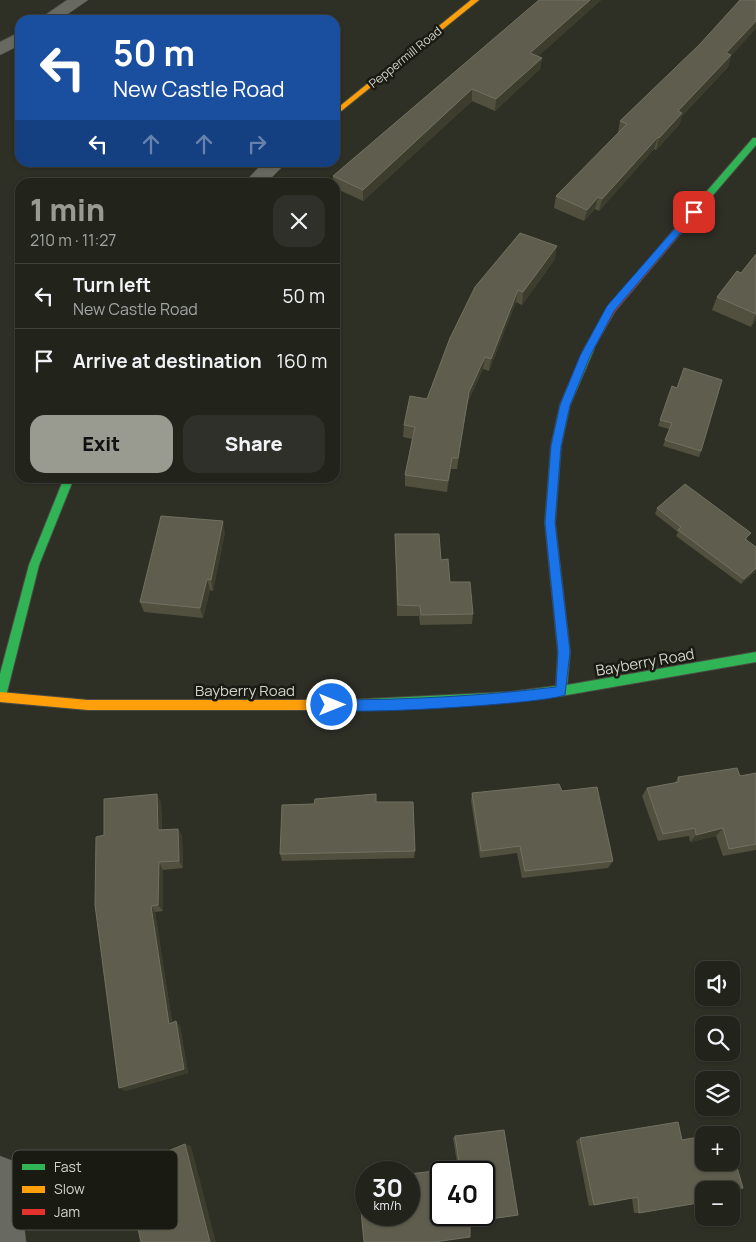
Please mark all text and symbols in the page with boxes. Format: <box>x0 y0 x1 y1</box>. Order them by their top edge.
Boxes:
street label: Peppermill Road <box>365 22 445 92</box>
text: 50 m <box>113 29 195 77</box>
icon: left <box>30 35 95 100</box>
text: New Castle Road <box>113 74 285 104</box>
icon: left <box>84 130 112 158</box>
icon: ahead <box>137 130 165 158</box>
icon: ahead <box>190 130 218 158</box>
icon: right <box>243 130 271 158</box>
text: 1 min <box>30 189 105 230</box>
pin <box>673 191 715 233</box>
button: close <box>273 195 325 247</box>
icon: arrive <box>680 198 708 226</box>
text: 210 m · 11:27 <box>30 229 116 251</box>
text: Turn left <box>73 272 151 298</box>
icon: left <box>30 282 58 310</box>
text: 50 m <box>283 283 325 309</box>
text: New Castle Road <box>73 298 198 320</box>
icon: arrive <box>30 347 58 375</box>
text: Arrive at destination <box>73 348 262 374</box>
text: 160 m <box>277 348 327 374</box>
button: Exit <box>30 415 173 473</box>
button: Share <box>183 415 325 473</box>
street label: Bayberry Road <box>594 643 696 681</box>
position arrow <box>305 678 357 730</box>
street label: Bayberry Road <box>195 680 295 701</box>
map controls <box>695 961 740 1226</box>
button: sound <box>695 961 740 1006</box>
button: search <box>695 1016 740 1061</box>
button: layers <box>695 1071 740 1116</box>
button: + <box>695 1126 740 1171</box>
legend <box>12 1150 178 1230</box>
text: Fast <box>54 1157 82 1176</box>
speed limit sign: 40 <box>430 1161 495 1226</box>
text: 30 <box>372 1170 403 1205</box>
text: Slow <box>54 1179 85 1198</box>
button: − <box>695 1181 740 1226</box>
text: km/h <box>374 1197 401 1214</box>
text: Jam <box>54 1202 80 1221</box>

